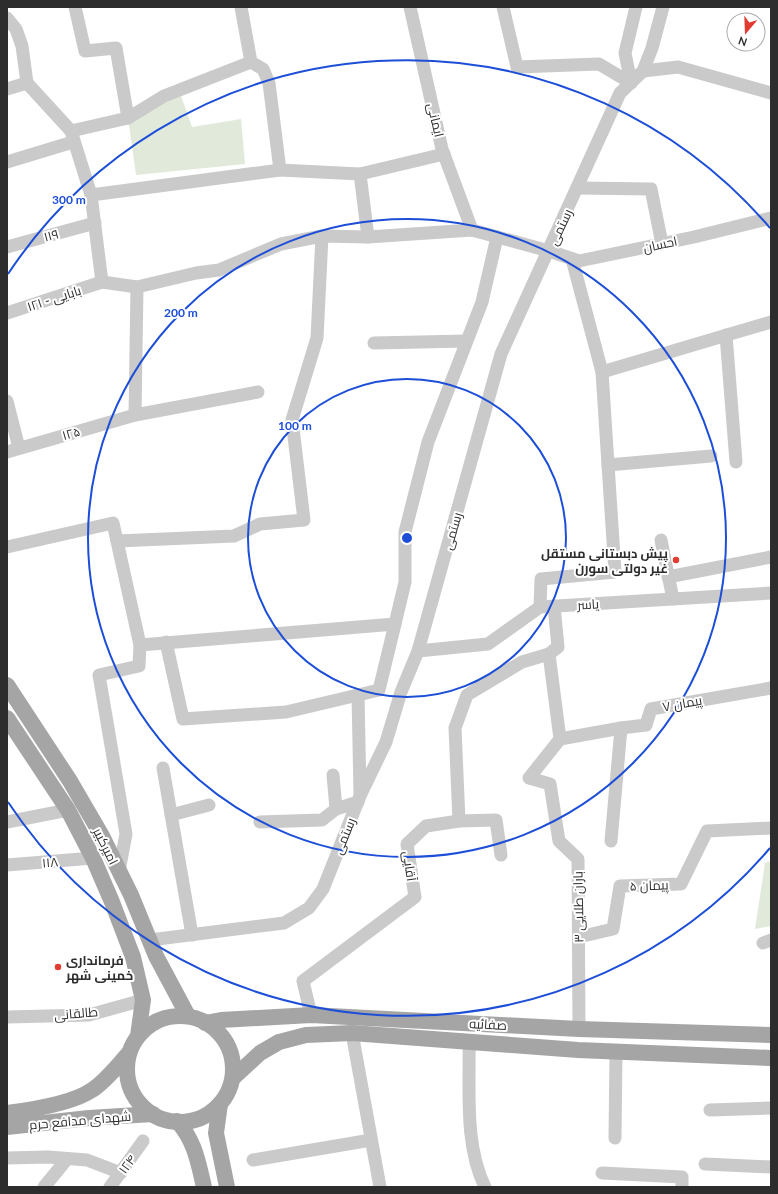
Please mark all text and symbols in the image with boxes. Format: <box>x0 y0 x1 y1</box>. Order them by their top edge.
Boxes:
north arrow <box>726 12 766 52</box>
text: N <box>736 34 749 49</box>
street label: ایمانی <box>424 101 448 139</box>
text: 300 m <box>52 192 86 207</box>
street label: رستمی <box>545 206 575 248</box>
street label: ۱۱۹ <box>42 225 60 245</box>
street label: احسان <box>642 233 678 255</box>
street label: بابایی - ۱۲۱ <box>25 282 83 314</box>
text: 200 m <box>164 305 198 320</box>
text: 100 m <box>278 418 312 433</box>
street label: ۱۲۵ <box>60 423 82 443</box>
street label: رستمی <box>439 510 465 552</box>
centre of rings <box>400 531 414 545</box>
place label: پیش دبستانی مستقل غیر دولتی سورن <box>541 545 668 577</box>
marker: پیش دبستانی مستقل غیر دولتی سورن <box>671 555 681 565</box>
street label: یاسر <box>576 595 600 613</box>
street label: پیمان ۷ <box>661 692 704 716</box>
street label: رستمی <box>329 815 359 857</box>
street label: امیرکبیر <box>90 824 122 867</box>
street label: آقایی <box>400 850 420 883</box>
street label: ۱۱۸ <box>41 853 59 871</box>
street label: باران طلایی ۳ <box>569 871 587 943</box>
street label: پیمان ۵ <box>629 876 669 896</box>
place label: فرمانداری خمینی شهر <box>65 952 133 984</box>
marker: فرمانداری خمینی شهر <box>53 962 63 972</box>
street label: طالقانی <box>53 1003 99 1023</box>
street label: صفائیه <box>469 1015 507 1033</box>
street label: شهدای مدافع حرم <box>28 1108 132 1134</box>
street label: ۱۲۴ <box>115 1151 139 1177</box>

